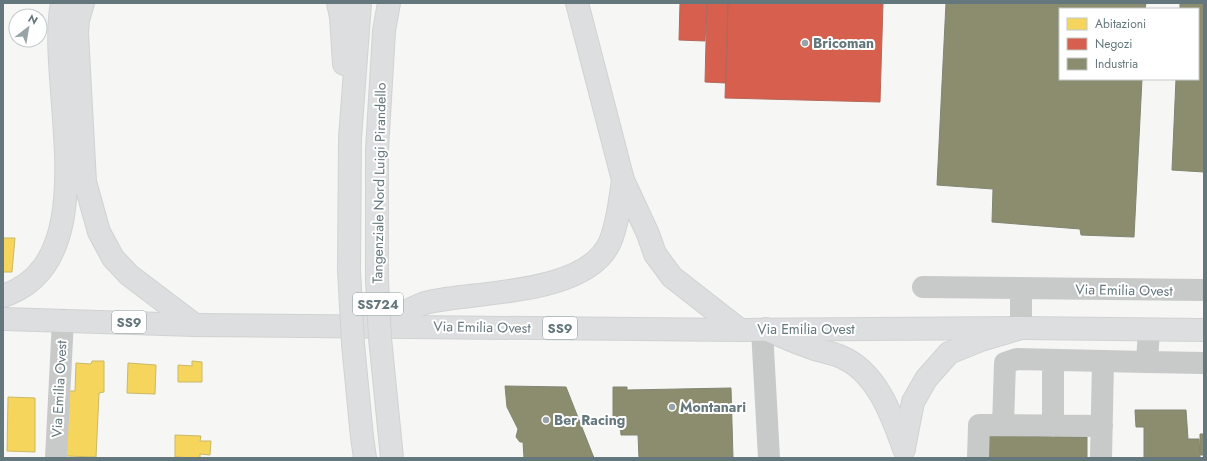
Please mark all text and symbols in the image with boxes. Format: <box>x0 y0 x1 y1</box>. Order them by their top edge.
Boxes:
north arrow <box>8 8 48 48</box>
legend <box>1059 8 1199 80</box>
text: N <box>25 10 41 29</box>
text: Abitazioni <box>1095 15 1146 33</box>
place label: Bricoman <box>813 33 874 53</box>
text: Negozi <box>1095 35 1132 53</box>
marker: Bricoman <box>800 38 810 48</box>
text: Industria <box>1095 55 1138 73</box>
street label: Tangenziale Nord Luigi Pirandello <box>367 82 391 284</box>
street label: Via Emilia Ovest <box>1075 279 1173 301</box>
road number: SS724 <box>353 293 403 315</box>
road number: SS9 <box>112 311 146 333</box>
street label: Via Emilia Ovest <box>433 316 531 338</box>
road number: SS9 <box>543 317 577 339</box>
street label: Via Emilia Ovest <box>757 319 855 339</box>
street label: Via Emilia Ovest <box>46 339 72 438</box>
place label: Montanari <box>680 397 746 417</box>
marker: Montanari <box>667 402 677 412</box>
place label: Ber Racing <box>554 410 625 430</box>
marker: Ber Racing <box>541 415 551 425</box>

